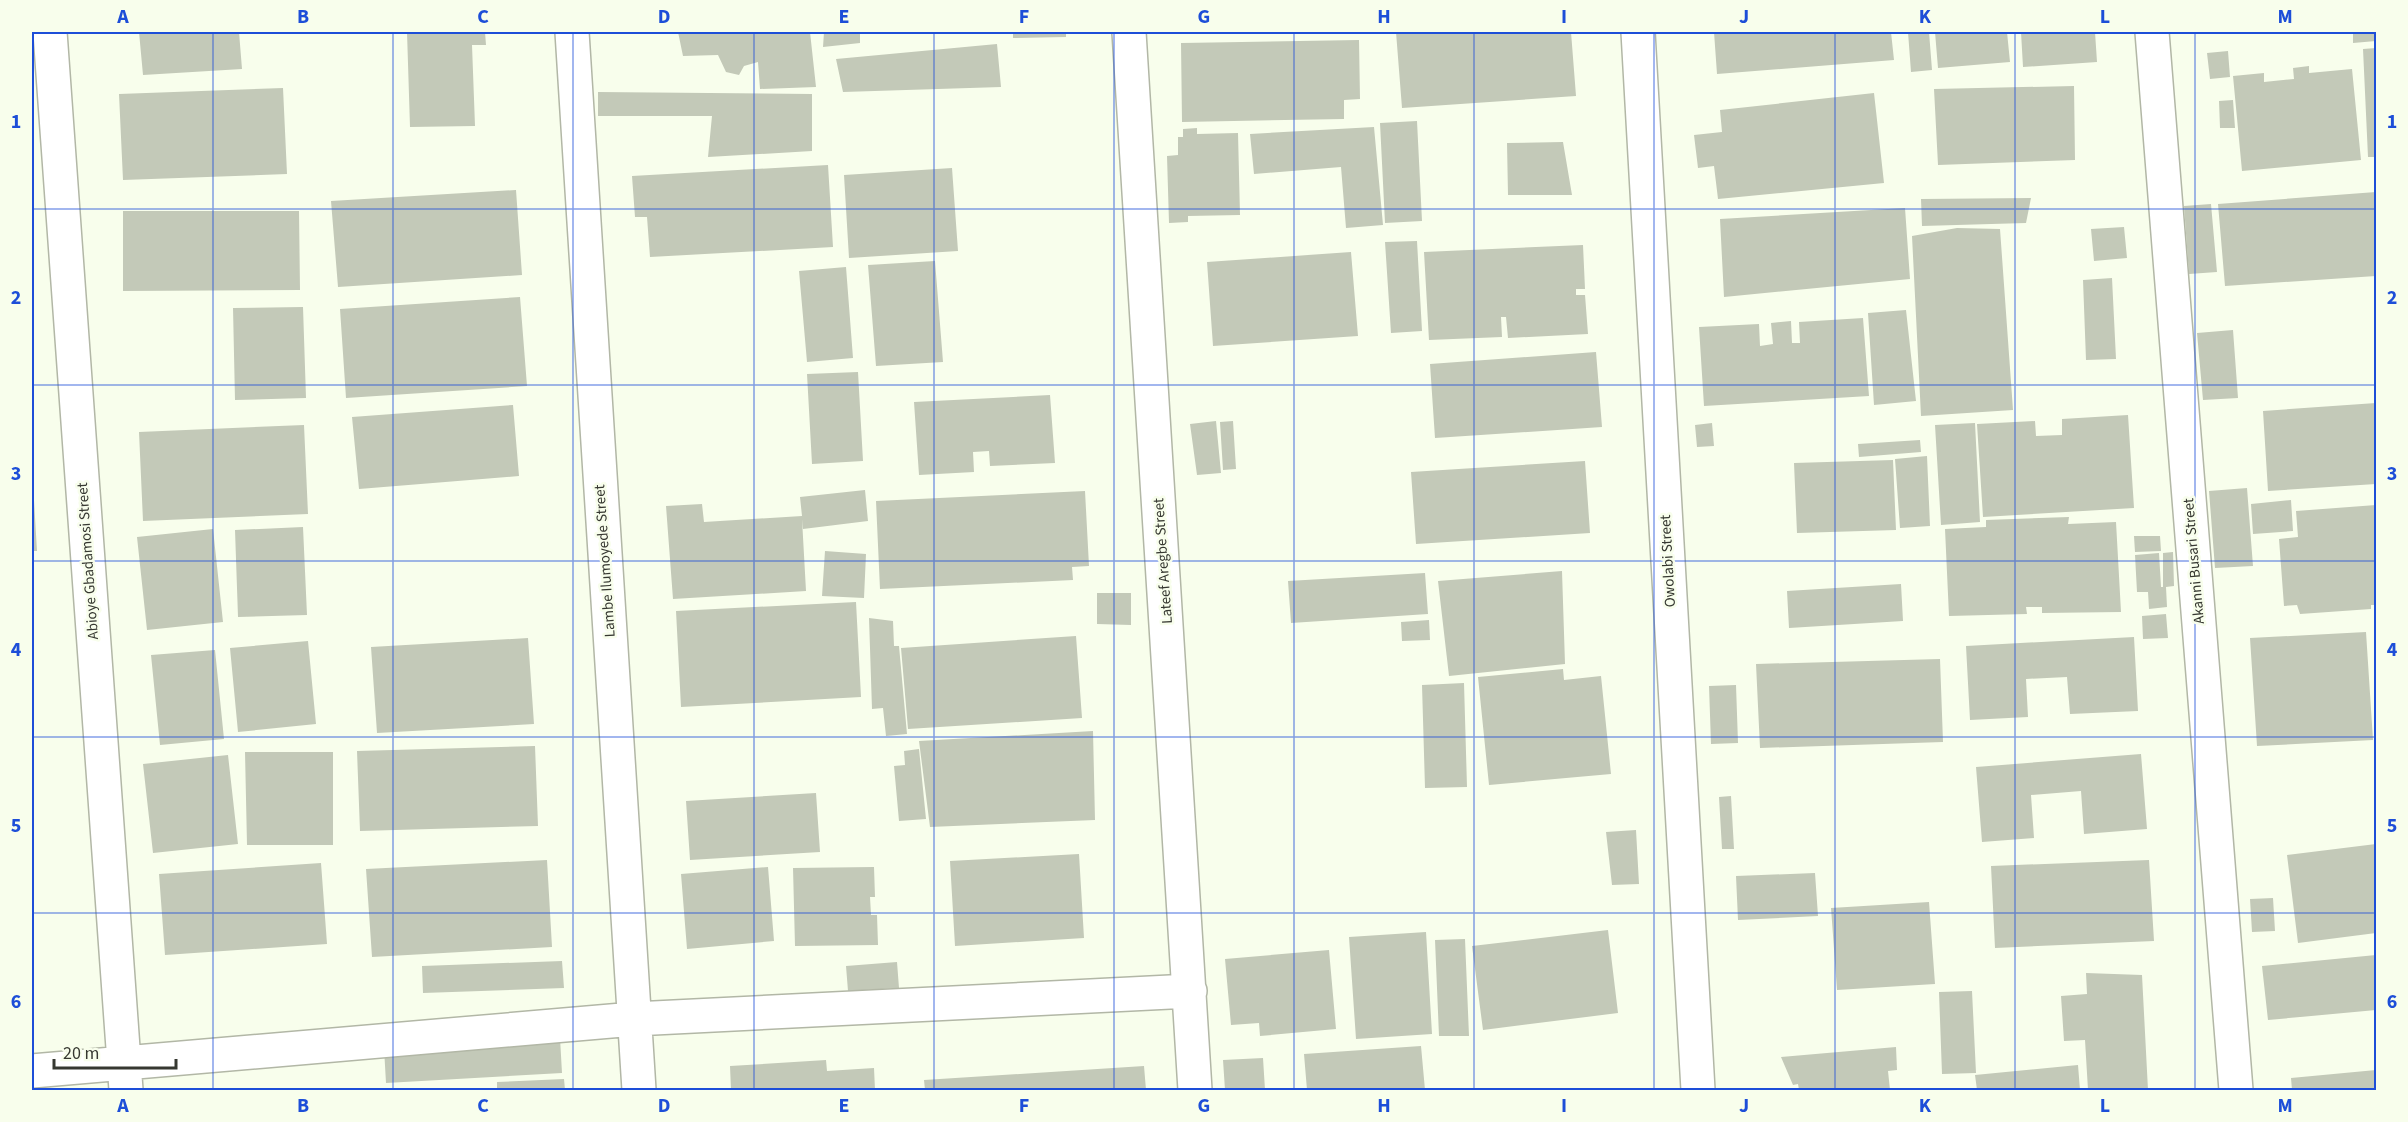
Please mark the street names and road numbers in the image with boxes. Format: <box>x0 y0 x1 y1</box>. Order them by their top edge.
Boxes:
street label: Abioye Gbadamosi Street <box>72 482 104 640</box>
street label: Lambe Ilumoyede Street <box>589 484 621 638</box>
street label: Lateef Aregbe Street <box>1148 497 1178 625</box>
street label: Akanni Busari Street <box>2178 497 2210 625</box>
street label: Owolabi Street <box>1655 514 1681 608</box>

